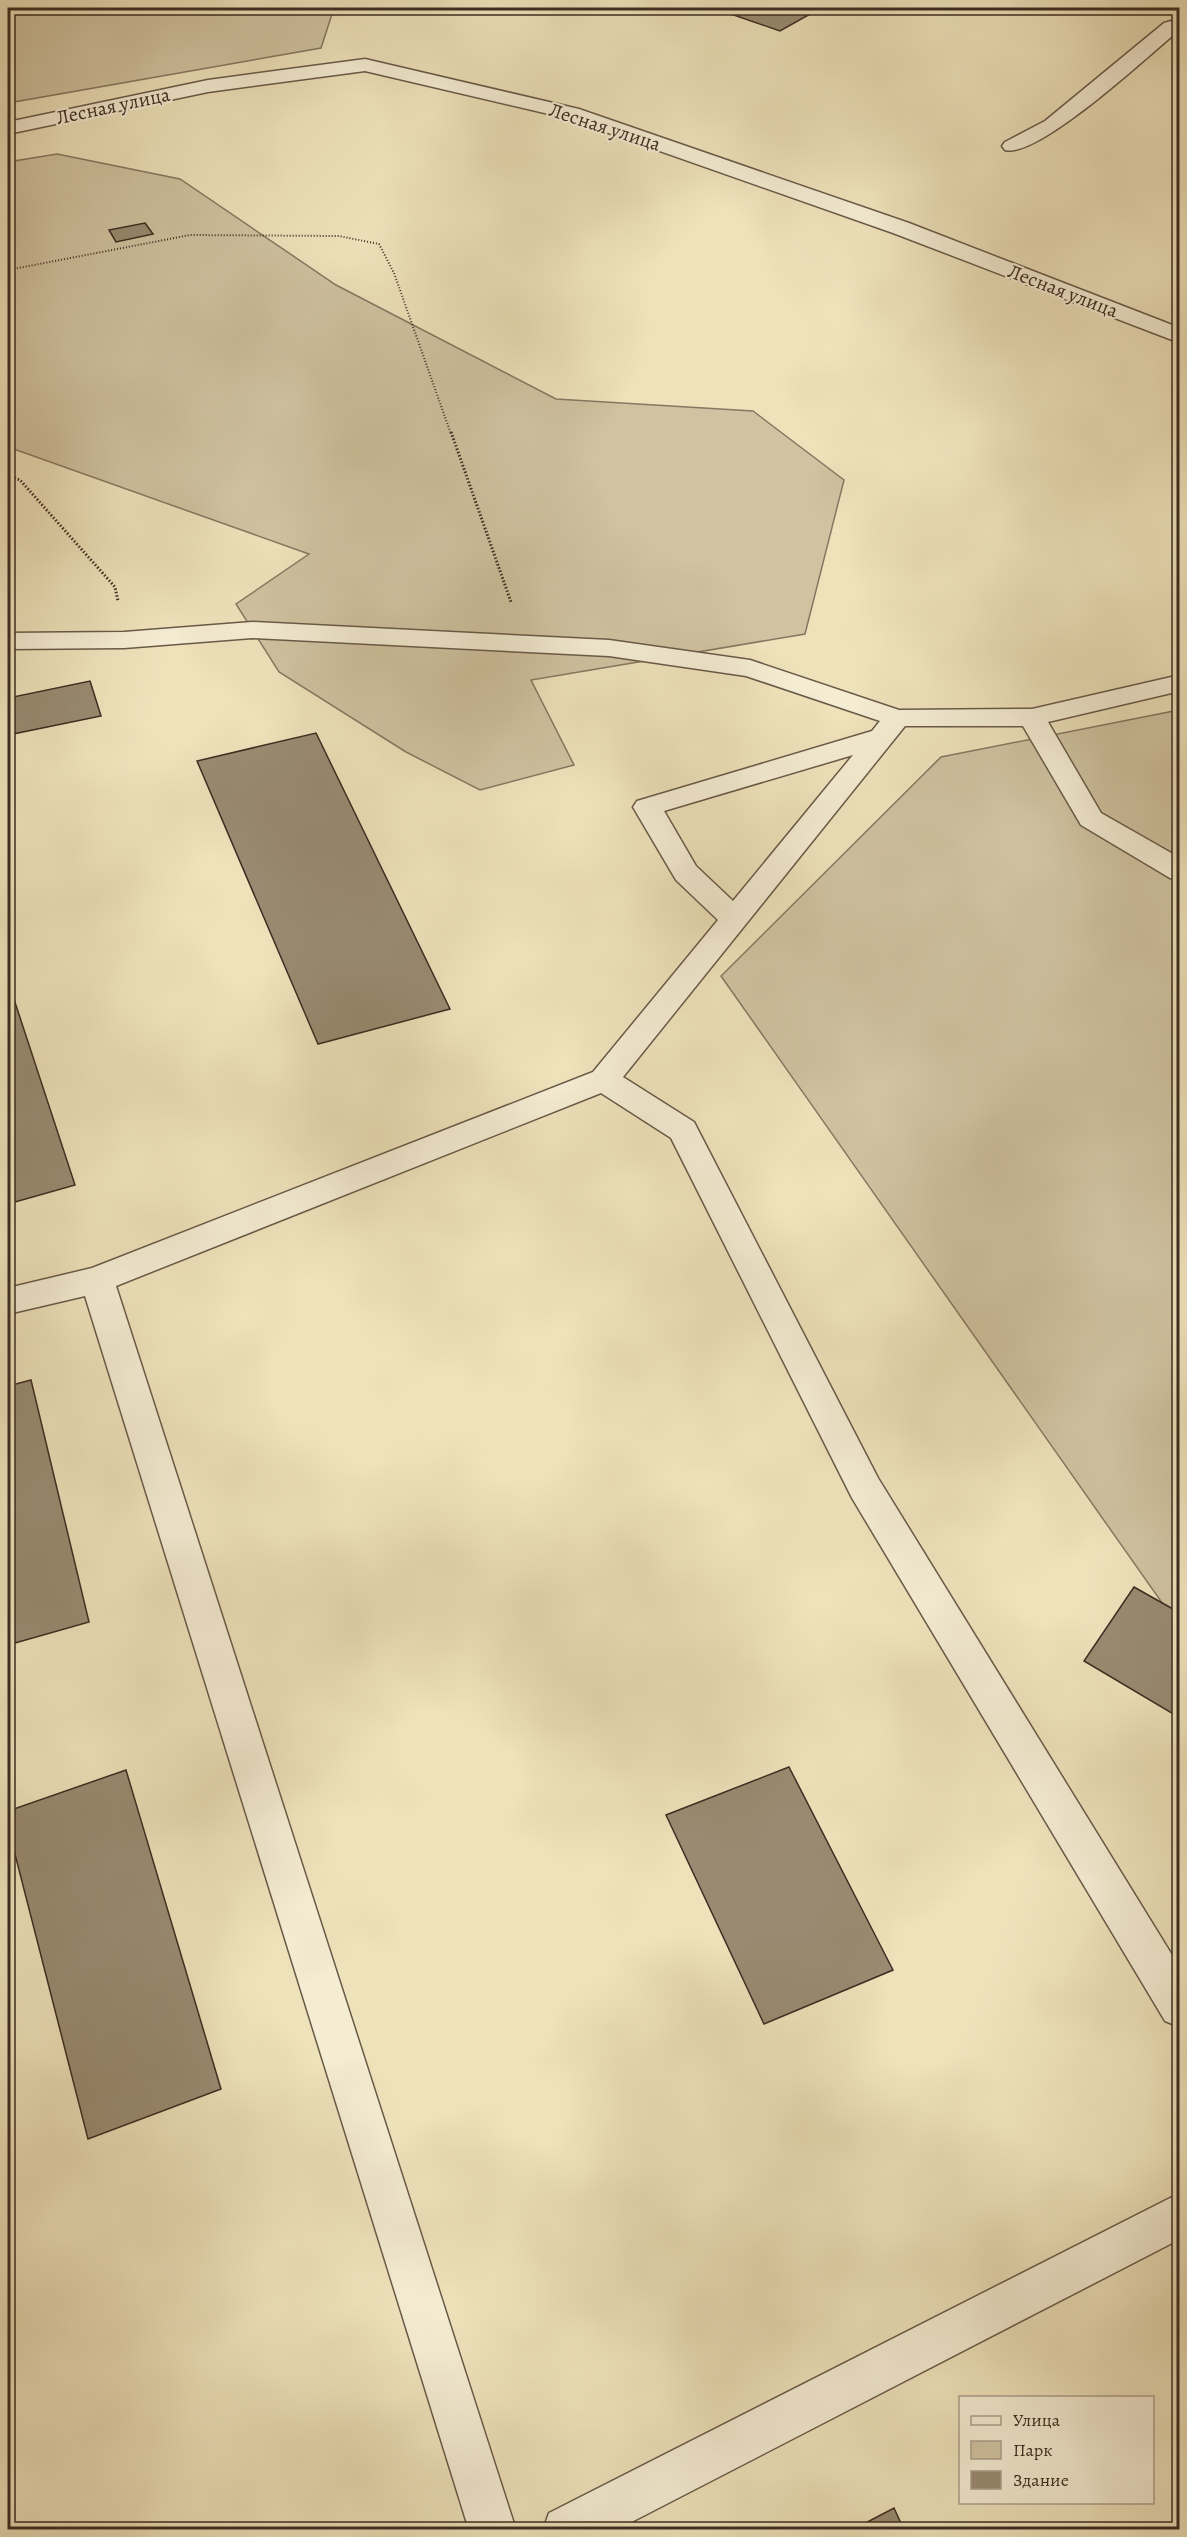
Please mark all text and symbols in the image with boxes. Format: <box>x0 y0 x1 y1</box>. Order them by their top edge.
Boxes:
street label: Лесная улица <box>53 81 173 131</box>
street label: Лесная улица <box>546 96 665 158</box>
street label: Лесная улица <box>1004 258 1123 325</box>
legend <box>959 2396 1154 2504</box>
text: Улица <box>1013 2408 1061 2432</box>
text: Парк <box>1013 2438 1053 2462</box>
text: Здание <box>1013 2468 1069 2492</box>

